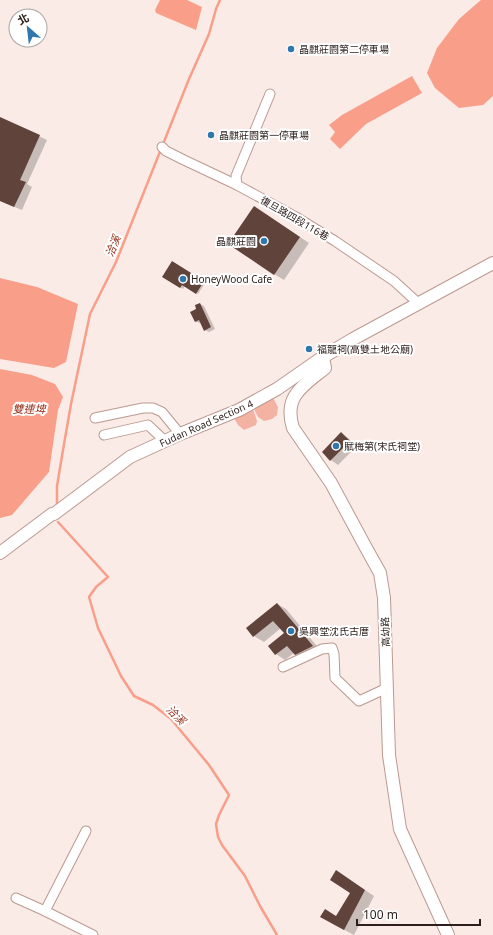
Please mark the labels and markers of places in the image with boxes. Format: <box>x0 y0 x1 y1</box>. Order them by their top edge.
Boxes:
place label: 晶麒莊園第二停車場 <box>299 42 389 56</box>
marker: 晶麒莊園第二停車場 <box>286 44 296 54</box>
place label: 晶麒莊園第一停車場 <box>219 128 309 142</box>
marker: 晶麒莊園第一停車場 <box>206 130 216 140</box>
place label: 晶麒莊園 <box>216 234 256 248</box>
marker: 晶麒莊園 <box>259 236 269 246</box>
place label: HoneyWood Cafe <box>191 272 272 286</box>
marker: HoneyWood Cafe <box>178 274 188 284</box>
place label: 福龍祠(高雙土地公廟) <box>317 342 413 356</box>
marker: 福龍祠(高雙土地公廟) <box>304 344 314 354</box>
place label: 賦梅第(宋氏祠堂) <box>344 439 420 453</box>
marker: 賦梅第(宋氏祠堂) <box>331 441 341 451</box>
place label: 吳興堂沈氏古厝 <box>299 624 369 638</box>
marker: 吳興堂沈氏古厝 <box>286 626 296 636</box>

